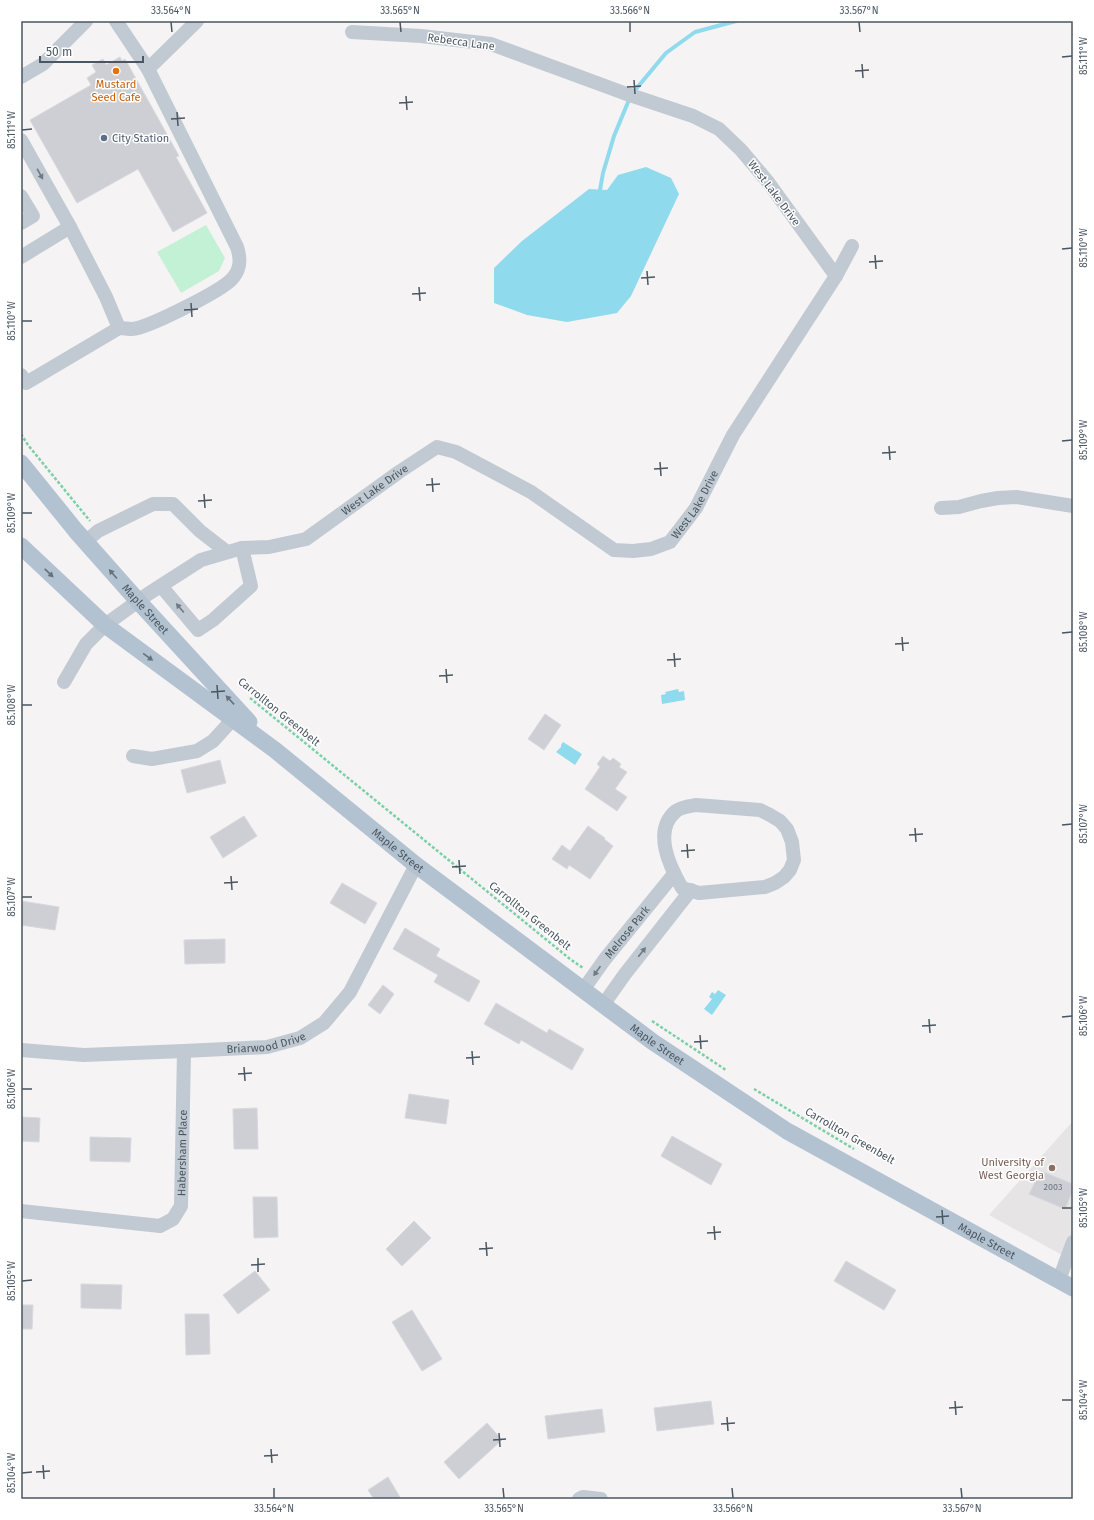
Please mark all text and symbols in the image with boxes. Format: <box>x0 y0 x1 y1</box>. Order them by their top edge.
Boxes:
text: 33.564°N <box>151 5 191 17</box>
text: 33.565°N <box>380 5 420 17</box>
text: 33.566°N <box>610 5 650 17</box>
text: 33.567°N <box>839 5 879 17</box>
street label: Rebecca Lane <box>426 31 496 53</box>
text: 85.111°W <box>1078 36 1090 75</box>
scale bar <box>40 38 143 64</box>
text: 50 m <box>46 45 72 59</box>
marker: Mustard Seed Cafe <box>111 66 121 76</box>
place label: Mustard Seed Cafe <box>91 78 141 104</box>
text: 85.111°W <box>6 110 18 149</box>
place label: City Station <box>112 132 169 145</box>
marker: City Station <box>99 133 109 143</box>
street label: West Lake Drive <box>745 158 803 228</box>
one-way arrow <box>37 168 43 180</box>
text: 85.110°W <box>1078 228 1090 268</box>
text: 85.110°W <box>6 301 18 341</box>
text: 85.109°W <box>1078 419 1090 460</box>
street label: West Lake Drive <box>339 461 410 518</box>
street label: West Lake Drive <box>668 468 721 541</box>
text: 85.109°W <box>6 492 18 533</box>
one-way arrow <box>44 568 54 578</box>
one-way arrow <box>109 569 118 579</box>
street label: Maple Street <box>120 581 172 637</box>
one-way arrow <box>175 603 184 613</box>
text: 85.108°W <box>1078 611 1090 652</box>
one-way arrow <box>143 653 153 661</box>
street label: Carrollton Greenbelt <box>235 675 323 749</box>
text: 85.108°W <box>6 684 18 725</box>
one-way arrow <box>225 695 235 705</box>
text: 85.107°W <box>1078 803 1090 844</box>
street label: Maple Street <box>369 825 427 875</box>
text: 85.107°W <box>6 876 18 917</box>
street label: Carrollton Greenbelt <box>486 879 574 953</box>
street label: Melrose Park <box>602 903 652 961</box>
one-way arrow <box>638 946 647 957</box>
one-way arrow <box>593 965 601 976</box>
text: 85.106°W <box>1078 995 1090 1036</box>
street label: Maple Street <box>628 1021 687 1068</box>
street label: Briarwood Drive <box>226 1030 308 1055</box>
text: 85.106°W <box>6 1068 18 1109</box>
street label: Carrollton Greenbelt <box>803 1105 897 1167</box>
street label: Habersham Place <box>175 1109 189 1196</box>
place label: University of West Georgia <box>979 1156 1045 1182</box>
marker: University of West Georgia <box>1047 1163 1057 1173</box>
house number: 2003 <box>1044 1182 1062 1192</box>
text: 85.105°W <box>1078 1187 1090 1228</box>
street label: Maple Street <box>956 1220 1018 1262</box>
text: 85.105°W <box>6 1260 18 1301</box>
text: 85.104°W <box>1078 1379 1090 1420</box>
text: 85.104°W <box>6 1452 18 1493</box>
text: 33.564°N <box>254 1503 294 1515</box>
text: 33.565°N <box>484 1503 524 1515</box>
text: 33.566°N <box>713 1503 753 1515</box>
text: 33.567°N <box>942 1503 982 1515</box>

